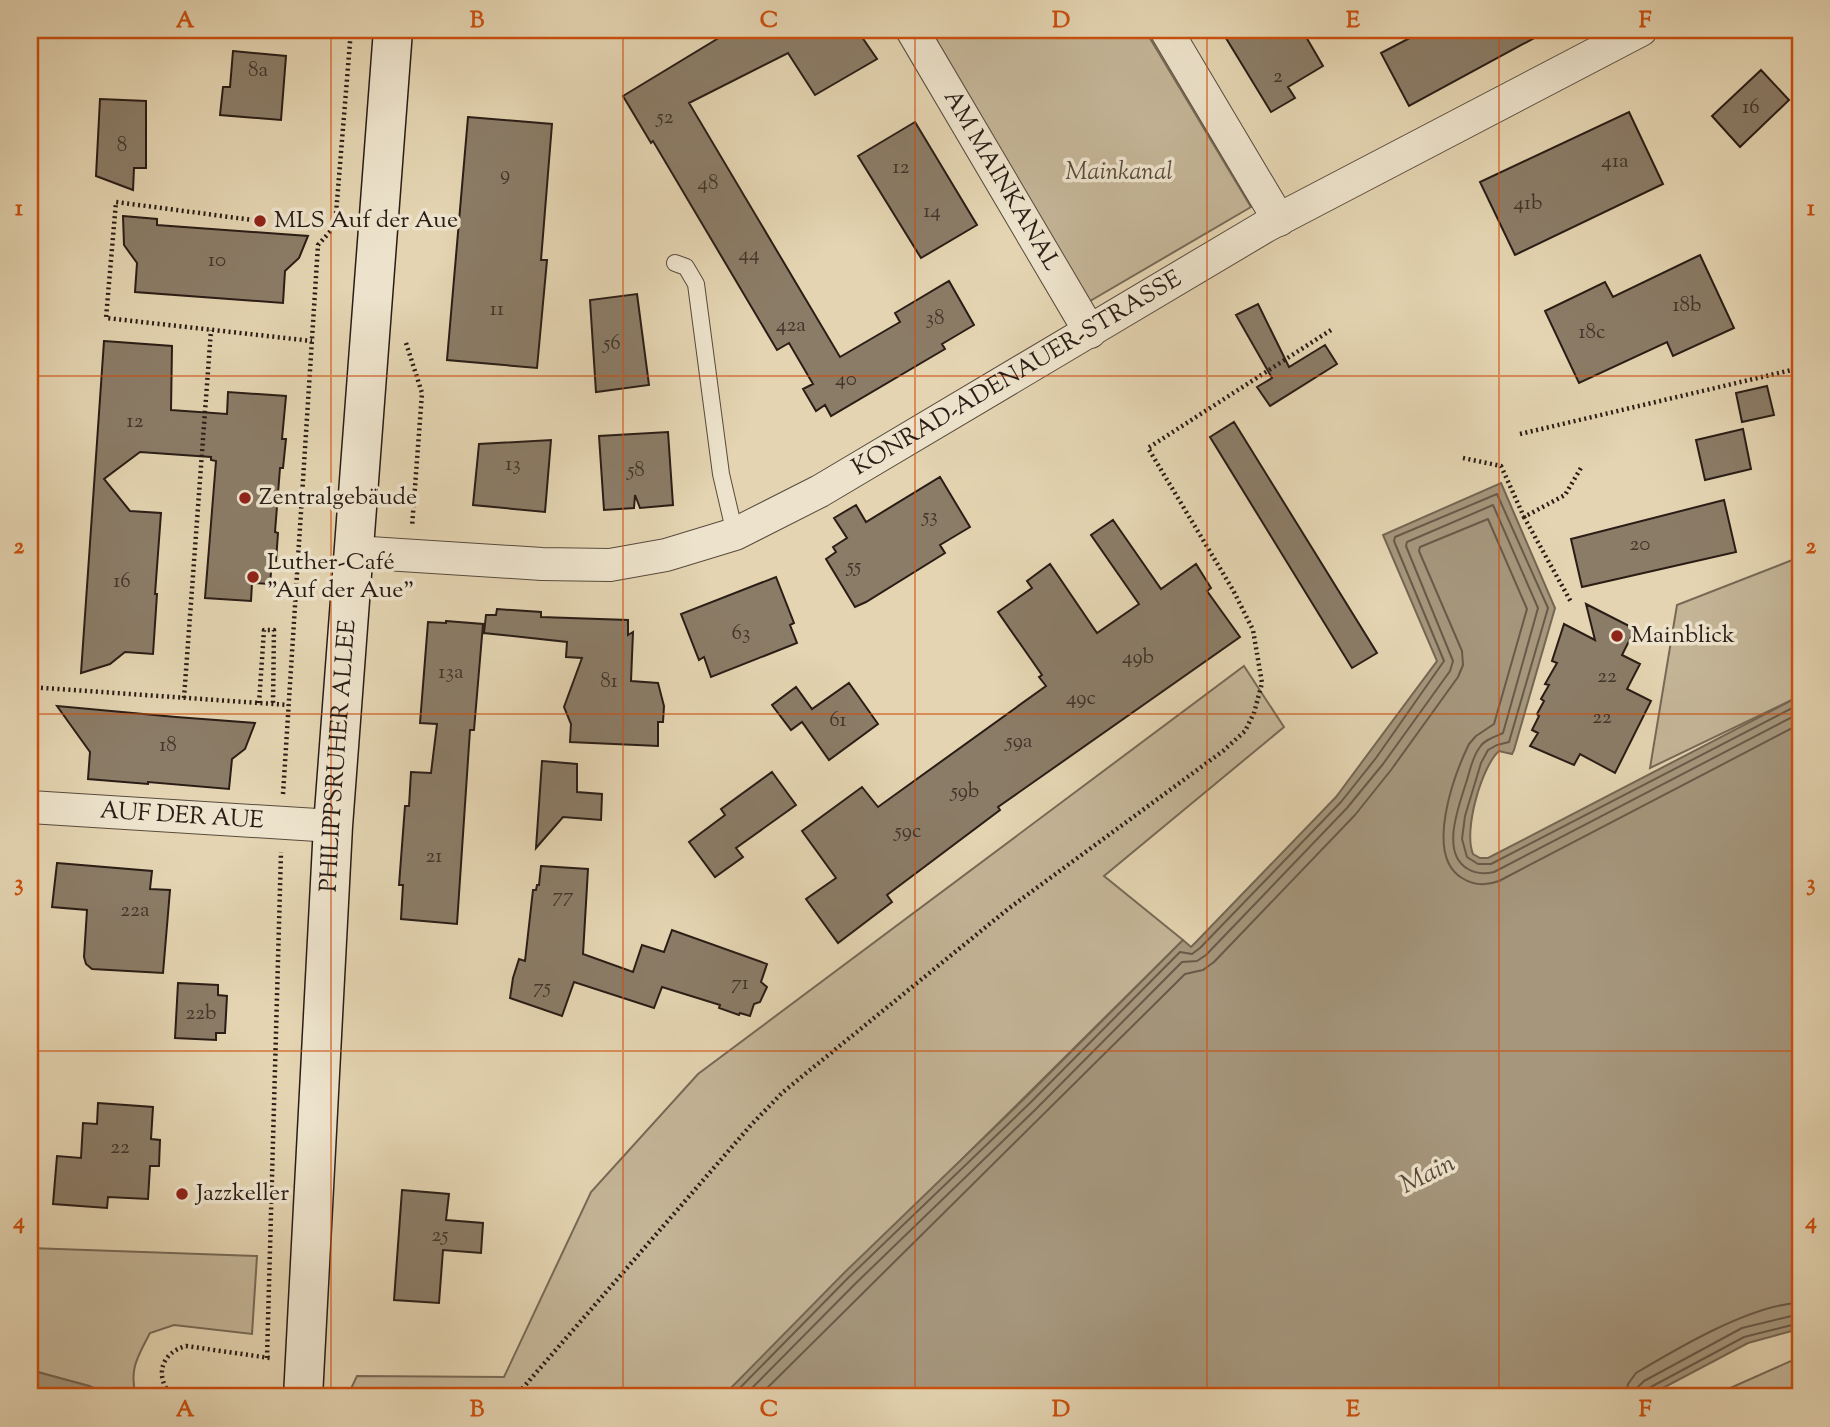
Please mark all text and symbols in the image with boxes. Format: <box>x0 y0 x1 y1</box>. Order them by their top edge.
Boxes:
text: A <box>176 5 195 38</box>
text: B <box>470 5 485 38</box>
text: C <box>760 5 778 38</box>
text: D <box>1052 5 1070 38</box>
text: E <box>1346 5 1360 38</box>
text: F <box>1639 5 1652 38</box>
house number: 8a <box>248 56 268 86</box>
house number: 2 <box>1273 62 1283 92</box>
street label: AM MAINKANAL <box>934 84 1068 278</box>
house number: 16 <box>1742 93 1760 123</box>
house number: 52 <box>655 103 674 133</box>
house number: 8 <box>117 131 127 161</box>
house number: 41a <box>1601 147 1629 177</box>
house number: 12 <box>893 153 910 183</box>
park label: Mainkanal <box>1065 156 1173 190</box>
house number: 9 <box>500 160 510 190</box>
house number: 48 <box>697 169 719 199</box>
house number: 41b <box>1513 189 1543 219</box>
text: 1 <box>15 193 23 226</box>
text: 1 <box>1807 193 1815 226</box>
house number: 14 <box>923 197 941 227</box>
place label: MLS Auf der Aue <box>274 204 458 238</box>
marker: MLS Auf der Aue <box>252 213 268 229</box>
house number: 44 <box>738 240 760 270</box>
house number: 10 <box>208 246 226 276</box>
street label: KONRAD-ADENAUER-STRASSE <box>846 263 1189 485</box>
house number: 18b <box>1672 291 1702 321</box>
house number: 11 <box>490 295 504 325</box>
house number: 38 <box>926 304 944 334</box>
house number: 42a <box>776 311 806 341</box>
house number: 18c <box>1578 318 1606 348</box>
house number: 56 <box>602 329 621 359</box>
house number: 40 <box>835 365 857 395</box>
house number: 12 <box>127 407 144 437</box>
house number: 13 <box>505 450 521 480</box>
house number: 58 <box>626 456 645 486</box>
place label: Zentralgebäude <box>259 481 417 515</box>
marker: Zentralgebäude <box>237 490 253 506</box>
house number: 53 <box>921 502 938 532</box>
house number: 20 <box>1630 530 1650 560</box>
text: 2 <box>14 531 25 564</box>
text: 2 <box>1806 531 1817 564</box>
place label: Luther-Café "Auf der Aue" <box>267 546 414 608</box>
house number: 55 <box>846 552 861 582</box>
house number: 16 <box>113 567 131 597</box>
marker: Luther-Café "Auf der Aue" <box>245 569 261 585</box>
street label: PHILIPPSRUHER ALLEE <box>313 618 366 893</box>
house number: 63 <box>732 619 750 649</box>
place label: Mainblick <box>1631 619 1735 653</box>
marker: Mainblick <box>1609 628 1625 644</box>
house number: 49b <box>1122 643 1154 673</box>
house number: 13a <box>438 658 464 688</box>
house number: 22 <box>1597 662 1617 692</box>
house number: 81 <box>600 667 618 697</box>
house number: 49c <box>1066 684 1096 714</box>
house number: 22 <box>1592 703 1612 733</box>
house number: 61 <box>829 706 847 736</box>
house number: 59a <box>1004 727 1033 757</box>
house number: 18 <box>159 731 177 761</box>
house number: 59b <box>950 777 979 807</box>
street label: AUF DER AUE <box>99 794 265 839</box>
house number: 59c <box>894 817 921 847</box>
house number: 21 <box>426 842 442 872</box>
text: 3 <box>14 868 24 901</box>
text: 3 <box>1806 868 1816 901</box>
house number: 77 <box>552 882 574 912</box>
house number: 22a <box>120 896 150 926</box>
house number: 71 <box>731 969 749 999</box>
house number: 75 <box>533 973 551 1003</box>
house number: 22b <box>186 999 216 1029</box>
house number: 22 <box>110 1133 130 1163</box>
water label: Main <box>1394 1146 1462 1204</box>
place label: Jazzkeller <box>194 1177 289 1211</box>
marker: Jazzkeller <box>174 1186 190 1202</box>
text: 4 <box>12 1206 25 1239</box>
text: 4 <box>1804 1206 1817 1239</box>
house number: 25 <box>431 1221 449 1251</box>
text: A <box>176 1394 195 1427</box>
text: B <box>470 1394 485 1427</box>
text: C <box>760 1394 778 1427</box>
text: D <box>1052 1394 1070 1427</box>
text: E <box>1346 1394 1360 1427</box>
text: F <box>1639 1394 1652 1427</box>

